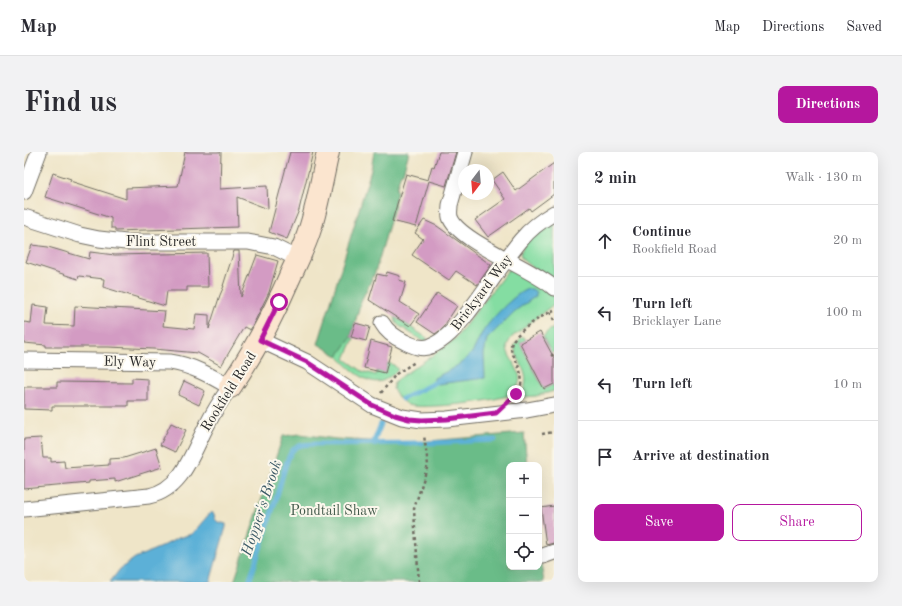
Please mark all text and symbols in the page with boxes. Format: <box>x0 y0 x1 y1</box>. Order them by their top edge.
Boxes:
text: Map <box>20 18 57 37</box>
text: Map <box>714 20 740 34</box>
text: Directions <box>762 20 824 34</box>
text: Saved <box>846 20 882 34</box>
button: Directions <box>778 86 878 123</box>
text: Find us <box>24 90 117 118</box>
north arrow <box>458 164 494 200</box>
text: 2 min <box>594 170 637 187</box>
text: Walk · 130 m <box>785 171 862 184</box>
text: Continue <box>632 225 691 240</box>
icon: ahead <box>594 230 616 252</box>
text: 20 m <box>833 234 862 247</box>
street label: Flint Street <box>126 235 196 249</box>
text: Rookfield Road <box>632 243 717 256</box>
street label: Brickyard Way <box>449 251 515 333</box>
route start <box>270 293 288 311</box>
text: Turn left <box>632 297 692 312</box>
icon: left <box>594 302 616 324</box>
text: 100 m <box>825 306 862 319</box>
text: Bricklayer Lane <box>632 315 721 328</box>
street label: Rookfield Road <box>199 349 259 434</box>
street label: Ely Way <box>103 355 157 369</box>
icon: left <box>594 374 616 396</box>
text: Turn left <box>632 377 692 392</box>
text: 10 m <box>833 378 862 391</box>
route end <box>507 385 525 403</box>
icon: arrive <box>594 446 616 468</box>
text: Arrive at destination <box>632 449 770 464</box>
water label: Hopper's Brook <box>240 459 285 559</box>
map controls <box>506 462 542 570</box>
button: + <box>506 462 542 498</box>
button: − <box>506 498 542 534</box>
park label: Pondtail Shaw <box>290 504 378 518</box>
button: Save <box>594 504 724 541</box>
button: Share <box>732 504 862 541</box>
button: locate <box>506 534 542 570</box>

